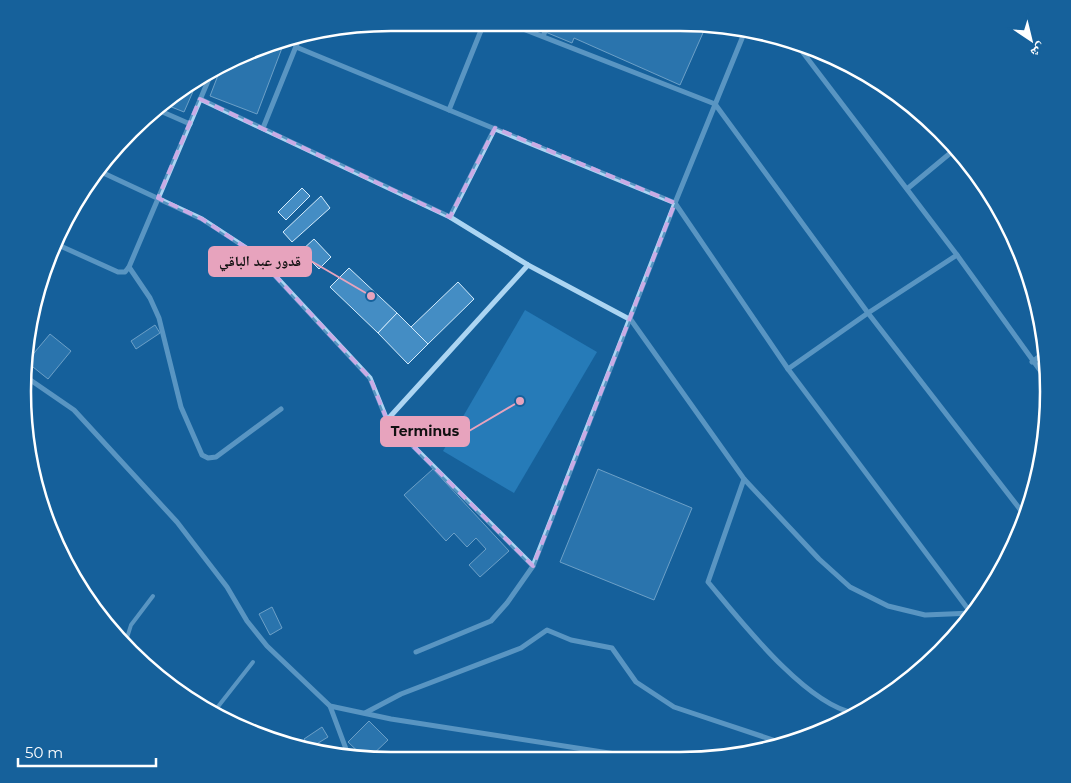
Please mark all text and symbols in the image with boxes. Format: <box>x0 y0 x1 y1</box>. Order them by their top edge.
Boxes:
north arrow <box>1006 15 1056 65</box>
text: ش <box>1027 39 1050 62</box>
callout: قدور عبد الباقي <box>209 247 311 276</box>
text: قدور عبد الباقي <box>219 252 301 272</box>
callout: Terminus <box>381 417 469 446</box>
text: Terminus <box>391 422 460 440</box>
scale bar <box>18 736 155 768</box>
text: 50 m <box>25 743 63 762</box>

